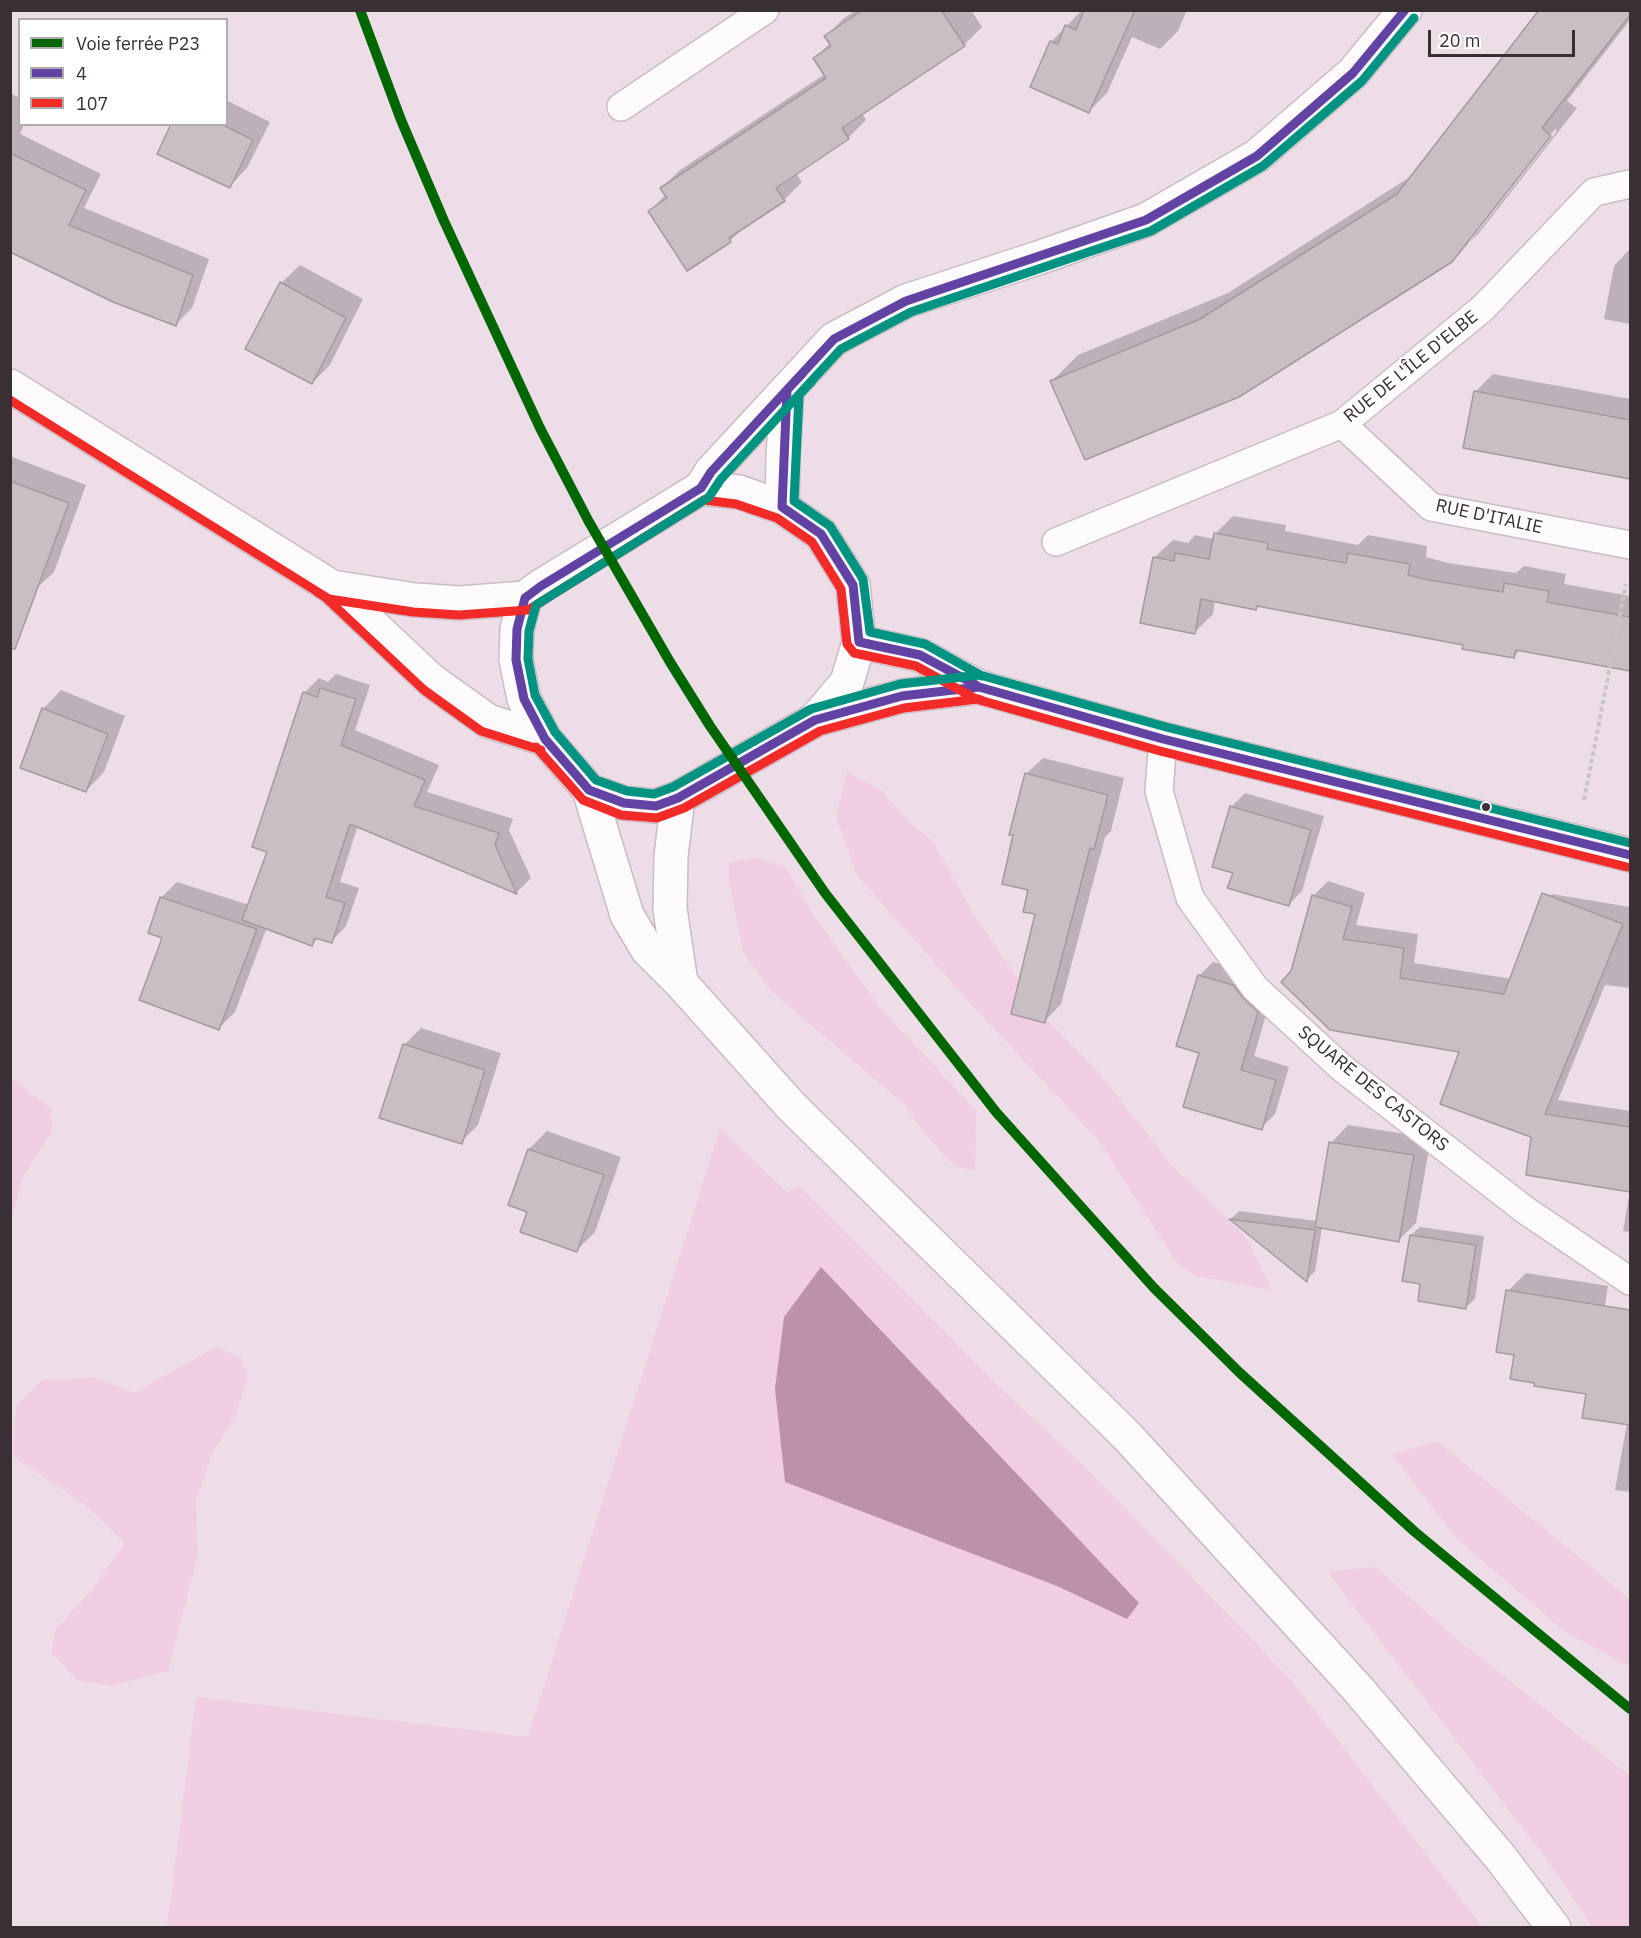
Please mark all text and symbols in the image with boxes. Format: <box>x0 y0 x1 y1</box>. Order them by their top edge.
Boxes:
legend <box>18 18 228 126</box>
scale bar <box>1431 18 1578 56</box>
text: 20 m <box>1439 29 1481 52</box>
text: Voie ferrée P23 <box>76 32 200 55</box>
text: 4 <box>76 62 87 85</box>
text: 107 <box>76 92 108 115</box>
street label: RUE DE L'ÎLE D'ELBE <box>1340 306 1482 428</box>
street label: RUE D'ITALIE <box>1433 495 1545 539</box>
unlabelled marker <box>1480 801 1492 813</box>
street label: SQUARE DES CASTORS <box>1293 1021 1453 1157</box>

